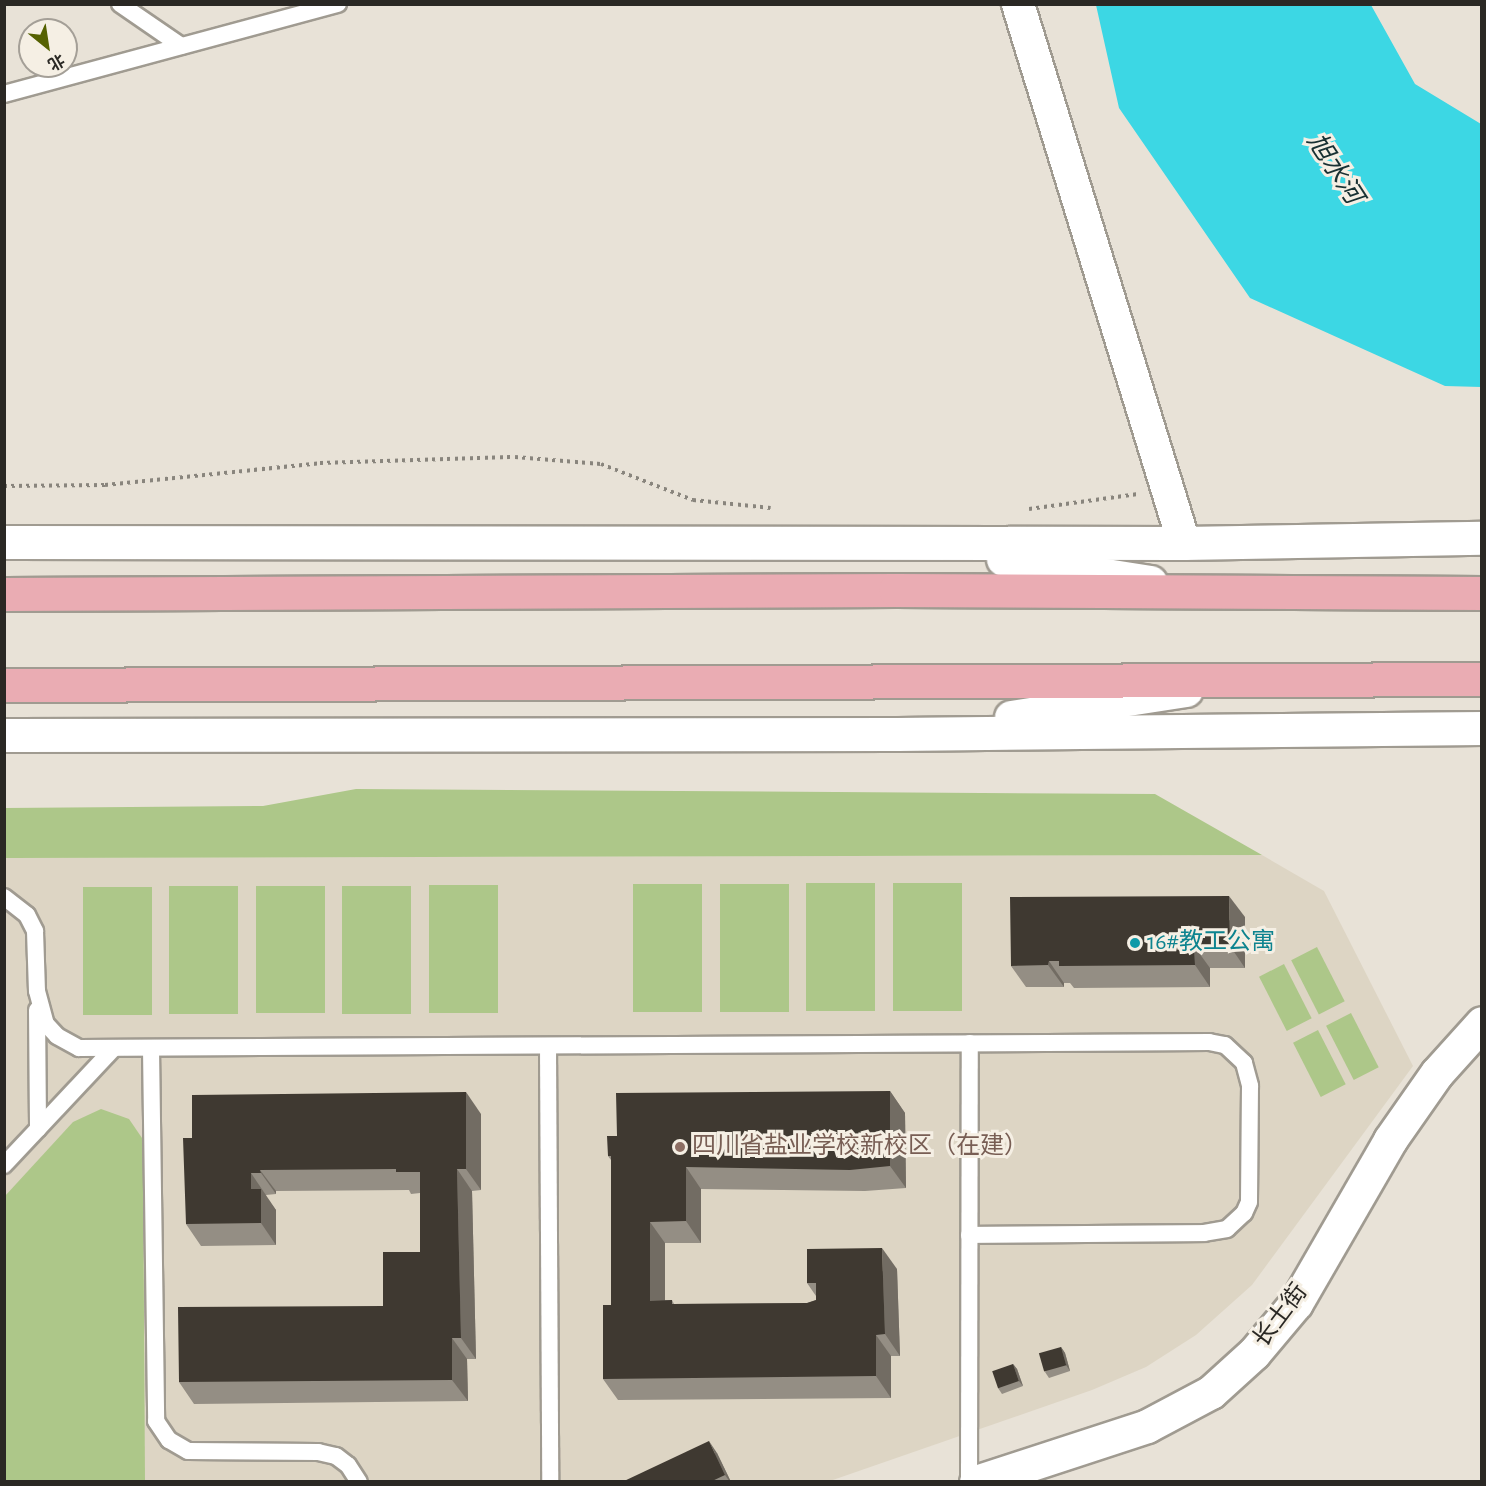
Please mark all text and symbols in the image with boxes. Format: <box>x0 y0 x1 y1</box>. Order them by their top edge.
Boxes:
north arrow <box>18 18 78 78</box>
text: 北 <box>45 51 67 73</box>
water label: 旭水河 <box>1300 128 1368 210</box>
place label: 16#教工公寓 <box>1147 929 1275 957</box>
marker: 16#教工公寓 <box>1128 936 1142 950</box>
place label: 四川省盐业学校新校区（在建） <box>692 1133 1028 1161</box>
marker: 四川省盐业学校新校区（在建） <box>673 1140 687 1154</box>
street label: 长土街 <box>1248 1279 1314 1353</box>

